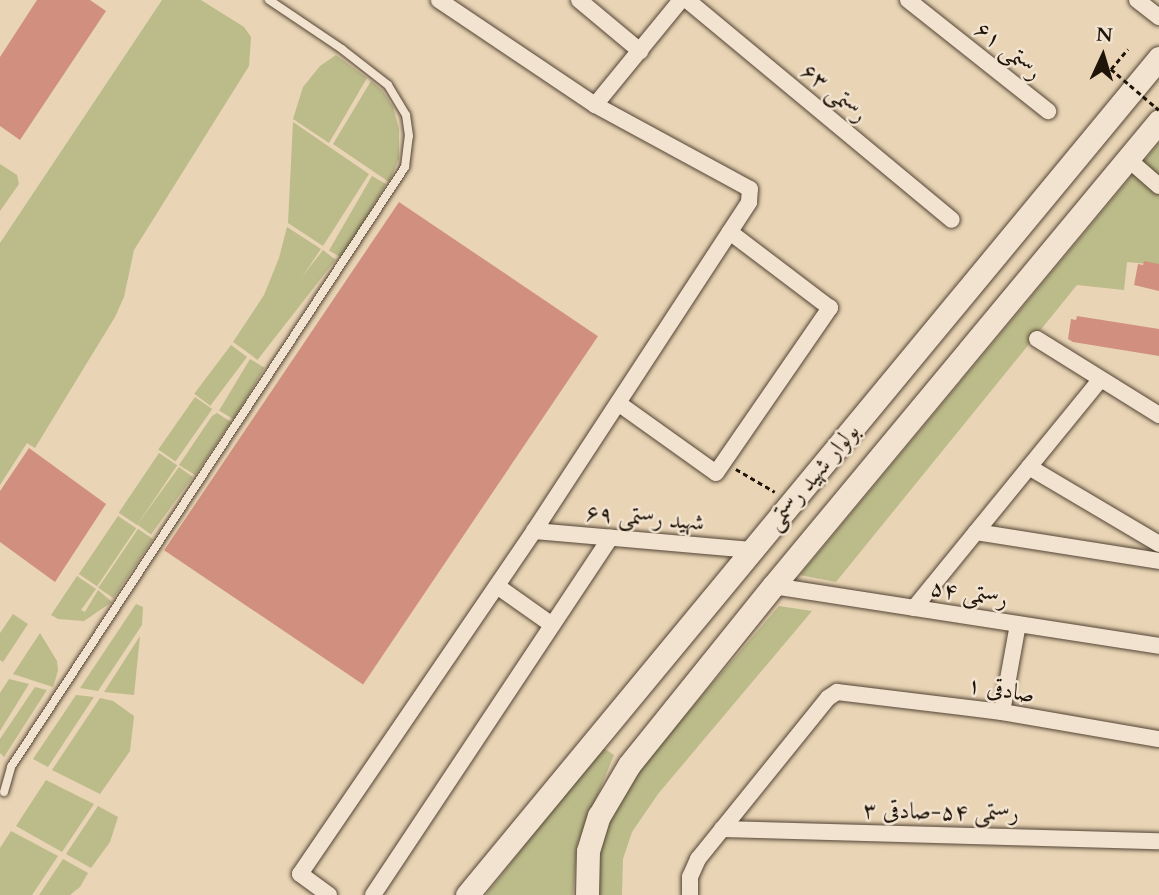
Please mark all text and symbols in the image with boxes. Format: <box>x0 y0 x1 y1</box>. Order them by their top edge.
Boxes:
street label: رستمی ۶۱ <box>969 16 1047 86</box>
north arrow <box>1068 21 1138 91</box>
text: N <box>1095 22 1114 49</box>
street label: رستمی ۶۳ <box>795 57 873 129</box>
street label: بولوار شهید رستمی <box>761 418 865 536</box>
street label: شهید رستمی ۶۹ <box>585 499 705 537</box>
street label: رستمی ۵۴ <box>928 574 1010 614</box>
street label: صادقی ۱ <box>965 671 1037 709</box>
street label: رستمی ۵۴-صادقی ۳ <box>863 797 1019 827</box>

